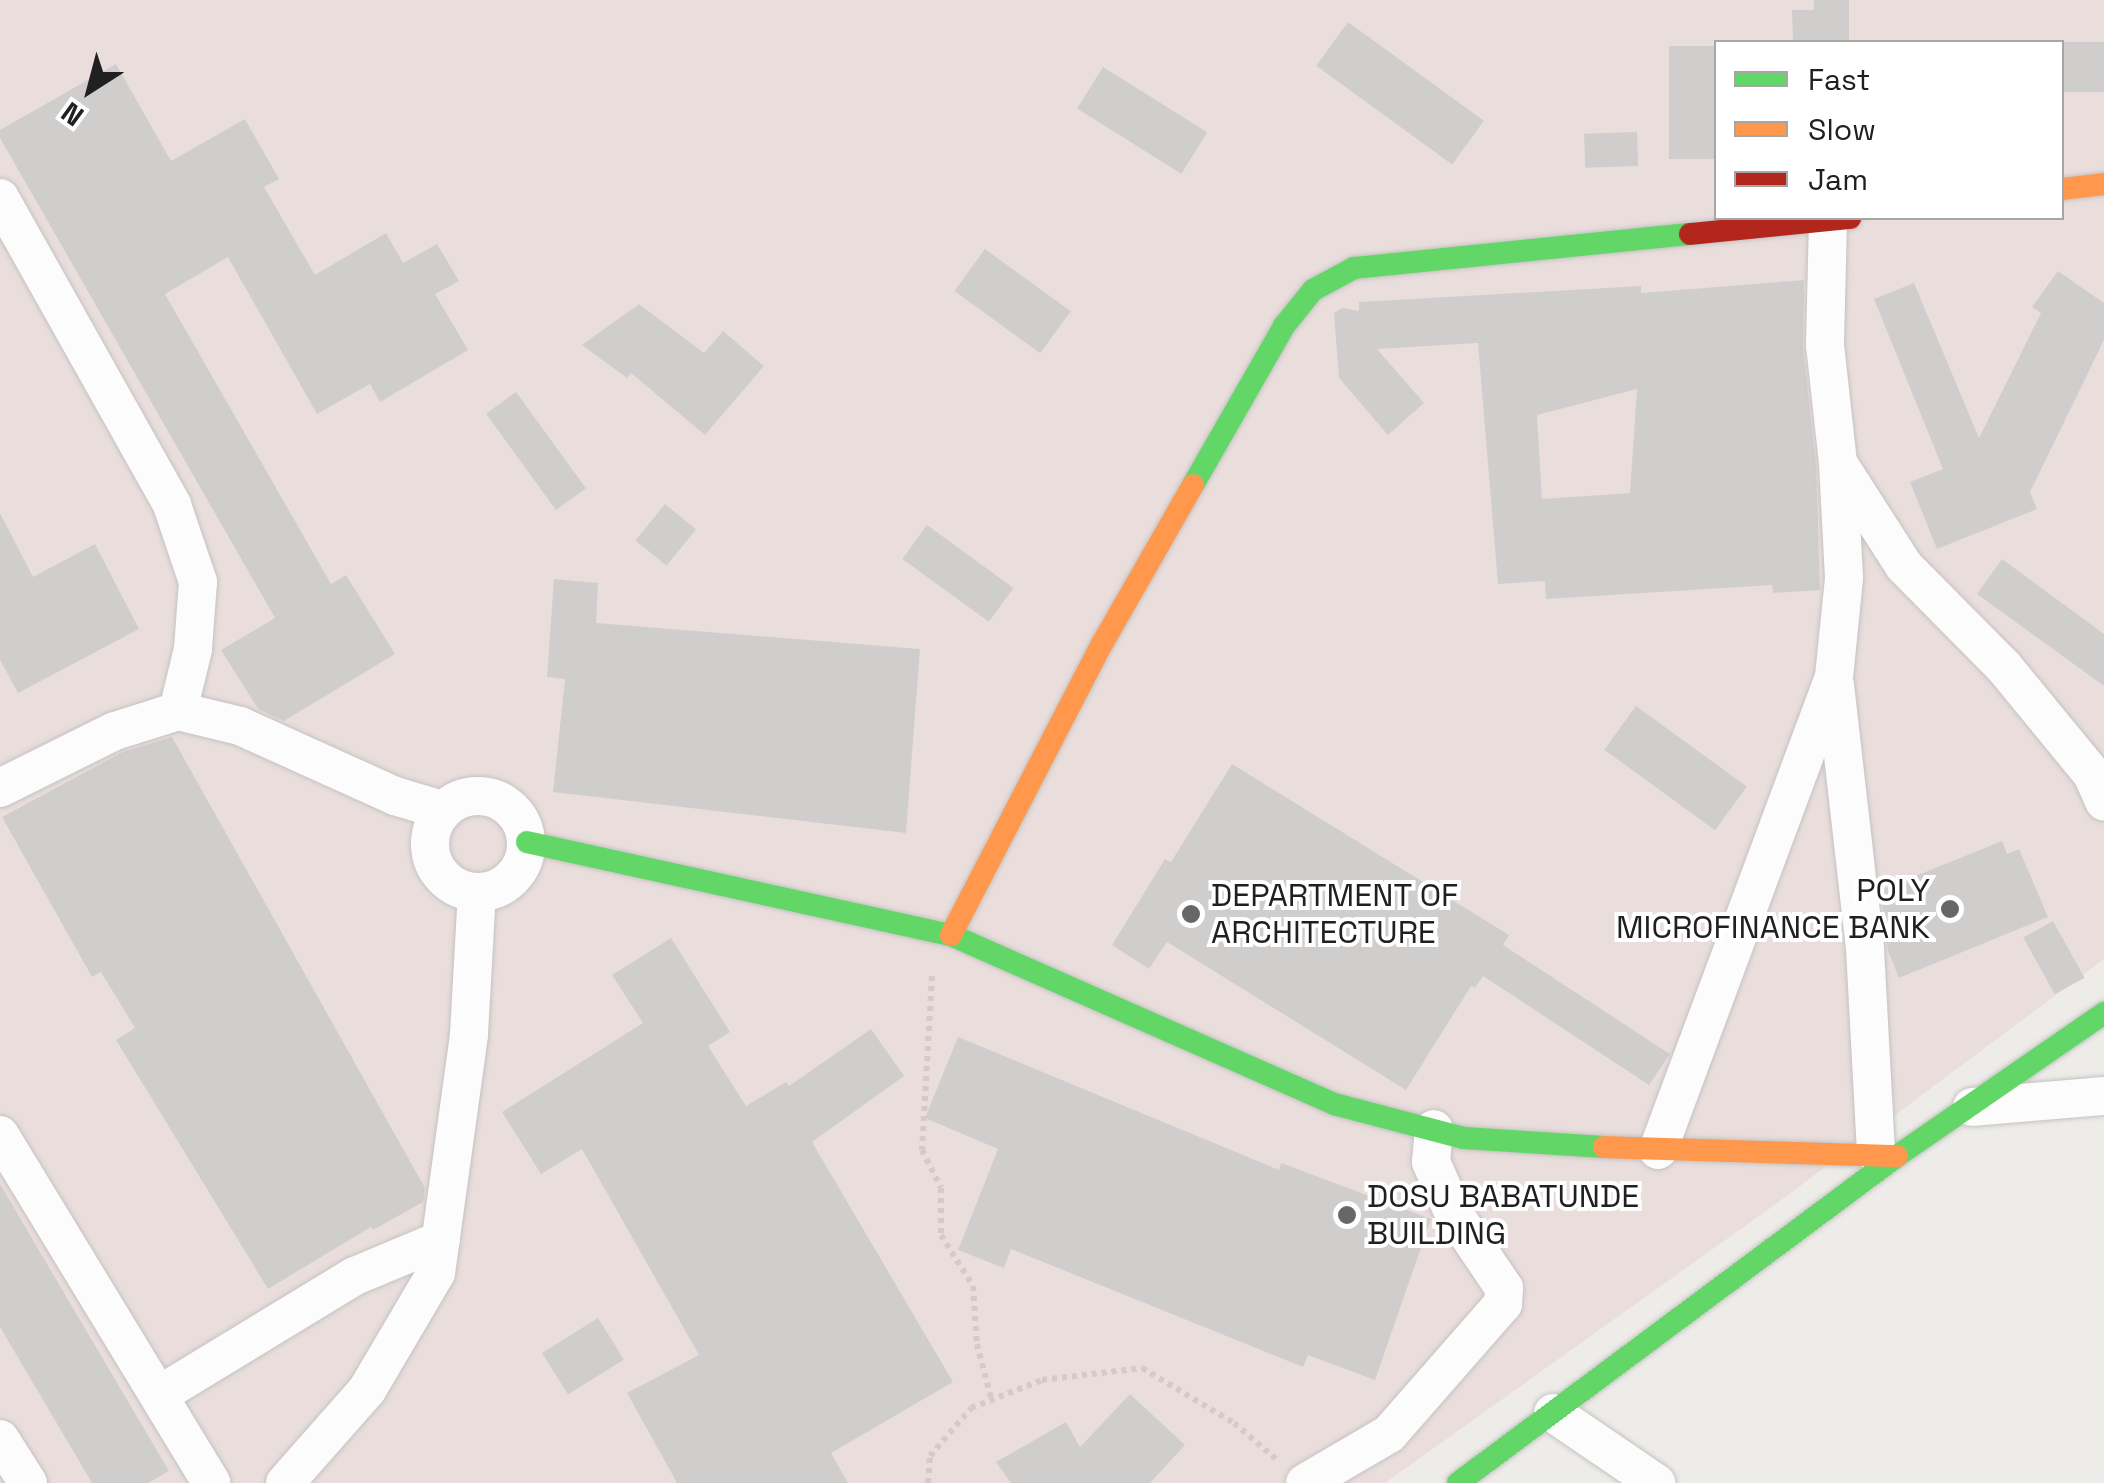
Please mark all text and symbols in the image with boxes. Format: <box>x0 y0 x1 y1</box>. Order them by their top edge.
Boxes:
north arrow <box>40 40 140 140</box>
legend <box>1714 40 2064 220</box>
text: Fast <box>1808 60 1870 99</box>
text: N <box>54 94 91 134</box>
text: Slow <box>1808 110 1876 149</box>
text: Jam <box>1808 160 1868 199</box>
place label: POLY MICROFINANCE BANK <box>1616 872 1930 947</box>
place label: DEPARTMENT OF ARCHITECTURE <box>1211 877 1459 952</box>
marker: POLY MICROFINANCE BANK <box>1939 898 1961 920</box>
marker: DEPARTMENT OF ARCHITECTURE <box>1180 903 1202 925</box>
place label: DOSU BABATUNDE BUILDING <box>1367 1178 1639 1253</box>
marker: DOSU BABATUNDE BUILDING <box>1336 1204 1358 1226</box>

